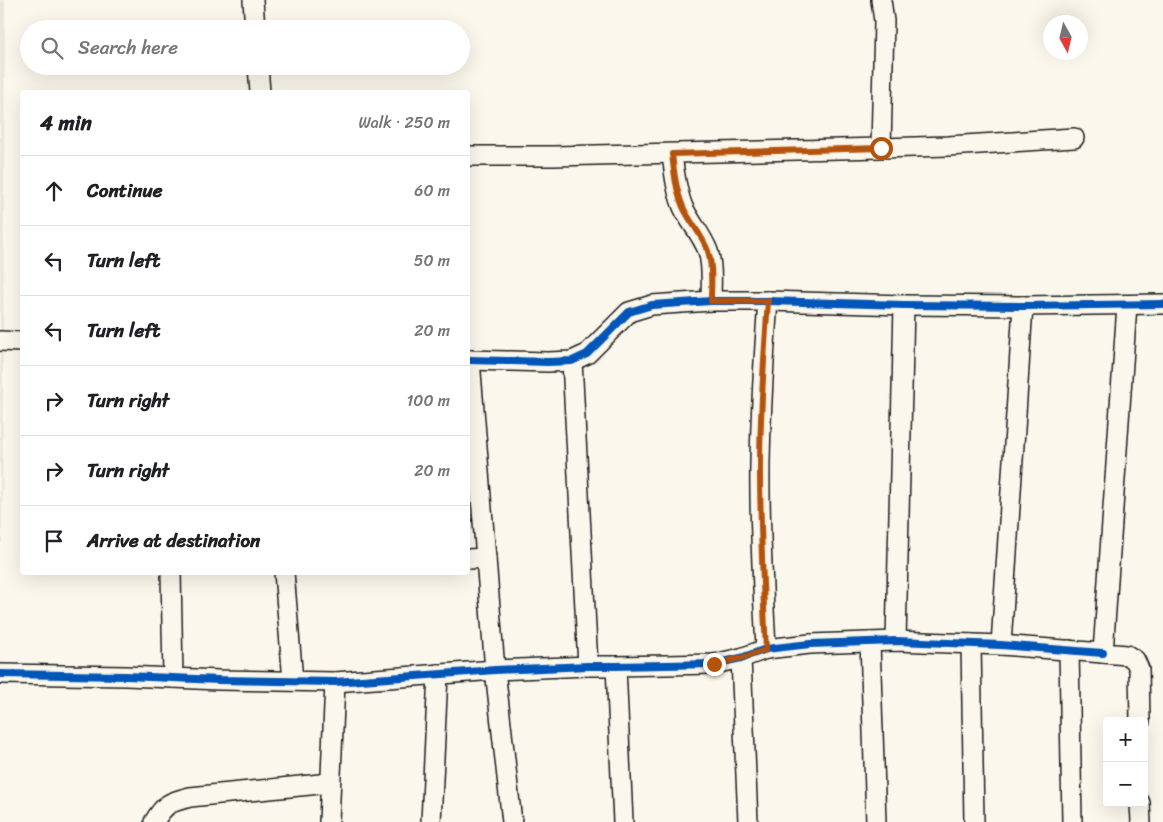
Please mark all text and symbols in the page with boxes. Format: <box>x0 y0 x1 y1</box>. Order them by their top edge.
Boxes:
north arrow <box>1043 15 1088 60</box>
search box <box>20 20 470 75</box>
text: Search here <box>78 31 178 64</box>
icon: search <box>38 34 66 62</box>
text: 4 min <box>40 104 92 142</box>
text: Walk · 250 m <box>358 108 450 137</box>
route start <box>870 137 893 160</box>
text: Continue <box>87 174 163 207</box>
text: 60 m <box>414 176 450 205</box>
icon: ahead <box>40 177 68 205</box>
text: Turn left <box>87 244 160 277</box>
text: 50 m <box>414 246 450 275</box>
icon: left <box>40 247 68 275</box>
text: Turn left <box>87 314 160 347</box>
text: 20 m <box>414 316 450 345</box>
icon: left <box>40 317 68 345</box>
text: Turn right <box>87 384 169 417</box>
text: 100 m <box>406 386 450 415</box>
icon: right <box>40 387 68 415</box>
text: Turn right <box>87 454 169 487</box>
text: 20 m <box>414 456 450 485</box>
icon: right <box>40 457 68 485</box>
text: Arrive at destination <box>87 524 260 557</box>
icon: arrive <box>40 527 68 555</box>
route end <box>703 653 726 676</box>
map controls <box>1103 717 1148 807</box>
button: + <box>1103 717 1148 762</box>
button: − <box>1103 762 1148 807</box>

